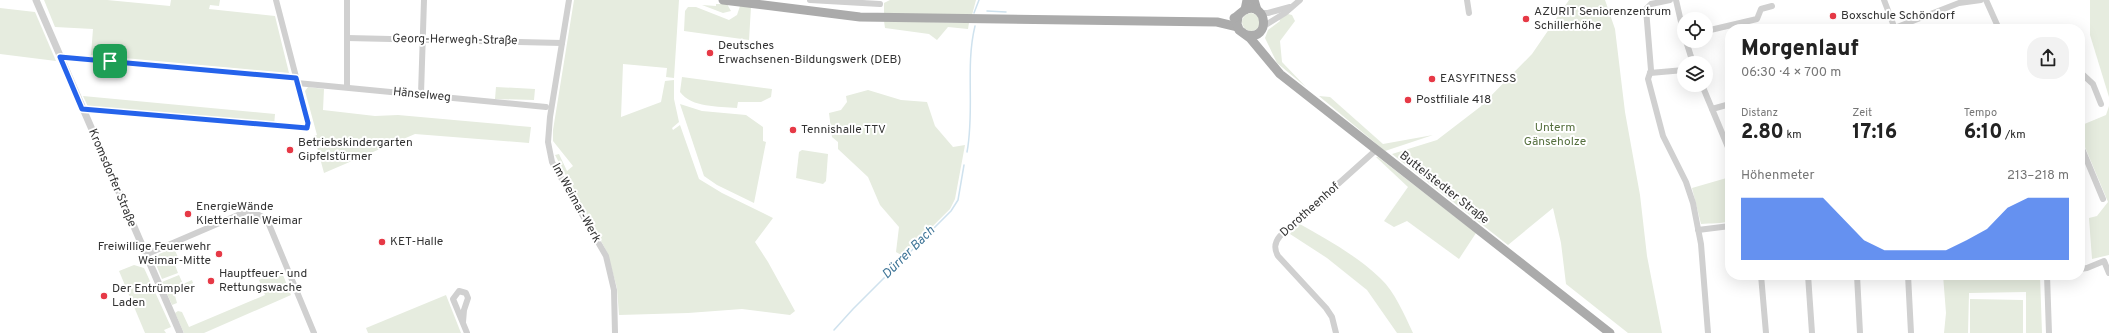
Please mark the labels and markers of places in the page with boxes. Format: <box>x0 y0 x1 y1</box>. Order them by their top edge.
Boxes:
place label: AZURIT Seniorenzentrum Schillerhöhe <box>1534 4 1671 34</box>
place label: Boxschule Schöndorf <box>1841 8 1955 24</box>
marker: Boxschule Schöndorf <box>1828 11 1838 21</box>
marker: AZURIT Seniorenzentrum Schillerhöhe <box>1521 14 1531 24</box>
place label: Deutsches Erwachsenen-Bildungswerk (DEB) <box>718 38 901 68</box>
pin <box>93 44 127 78</box>
marker: Deutsches Erwachsenen-Bildungswerk (DEB) <box>705 48 715 58</box>
place label: EASYFITNESS <box>1440 71 1516 87</box>
marker: EASYFITNESS <box>1427 74 1437 84</box>
place label: Postfiliale 418 <box>1416 92 1491 108</box>
marker: Postfiliale 418 <box>1403 95 1413 105</box>
place label: Tennishalle TTV <box>801 122 886 138</box>
marker: Tennishalle TTV <box>788 125 798 135</box>
place label: Betriebskindergarten Gipfelstürmer <box>298 135 413 165</box>
marker: Betriebskindergarten Gipfelstürmer <box>285 145 295 155</box>
place label: EnergieWände Kletterhalle Weimar <box>196 199 303 229</box>
marker: EnergieWände Kletterhalle Weimar <box>183 209 193 219</box>
place label: KET-Halle <box>390 234 443 250</box>
marker: KET-Halle <box>377 237 387 247</box>
place label: Freiwillige Feuerwehr Weimar-Mitte <box>98 239 211 269</box>
marker: Freiwillige Feuerwehr Weimar-Mitte <box>214 249 224 259</box>
place label: Hauptfeuer- und Rettungswache <box>219 266 307 296</box>
marker: Hauptfeuer- und Rettungswache <box>206 276 216 286</box>
place label: Der Entrümpler Laden <box>112 281 195 311</box>
marker: Der Entrümpler Laden <box>99 291 109 301</box>

